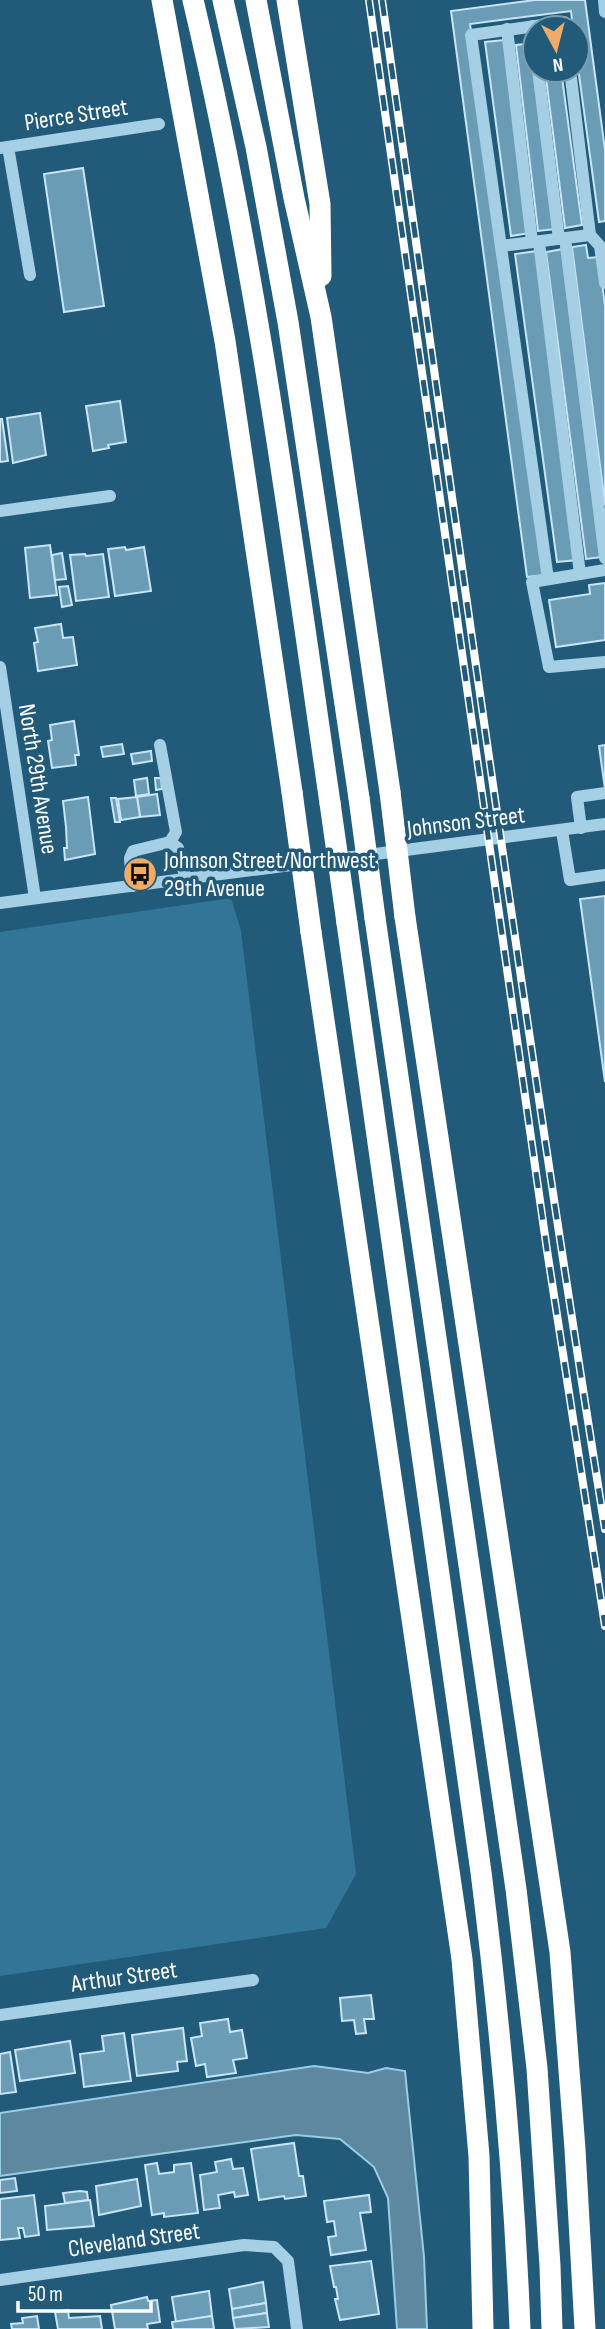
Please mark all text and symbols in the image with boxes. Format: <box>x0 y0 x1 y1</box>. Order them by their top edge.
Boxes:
north arrow <box>521 14 591 84</box>
text: N <box>551 52 564 76</box>
street label: Pierce Street <box>22 93 130 137</box>
street label: North 29th Avenue <box>12 702 64 856</box>
street label: Johnson Street <box>404 800 527 844</box>
place label: Johnson Street/Northwest 29th Avenue <box>163 846 376 903</box>
bus stop icon: Johnson Street/Northwest 29th Avenue <box>121 855 159 893</box>
street label: Arthur Street <box>68 1955 179 1999</box>
street label: Cleveland Street <box>66 2216 202 2264</box>
scale bar <box>18 2270 150 2314</box>
text: 50 m <box>28 2282 63 2307</box>

